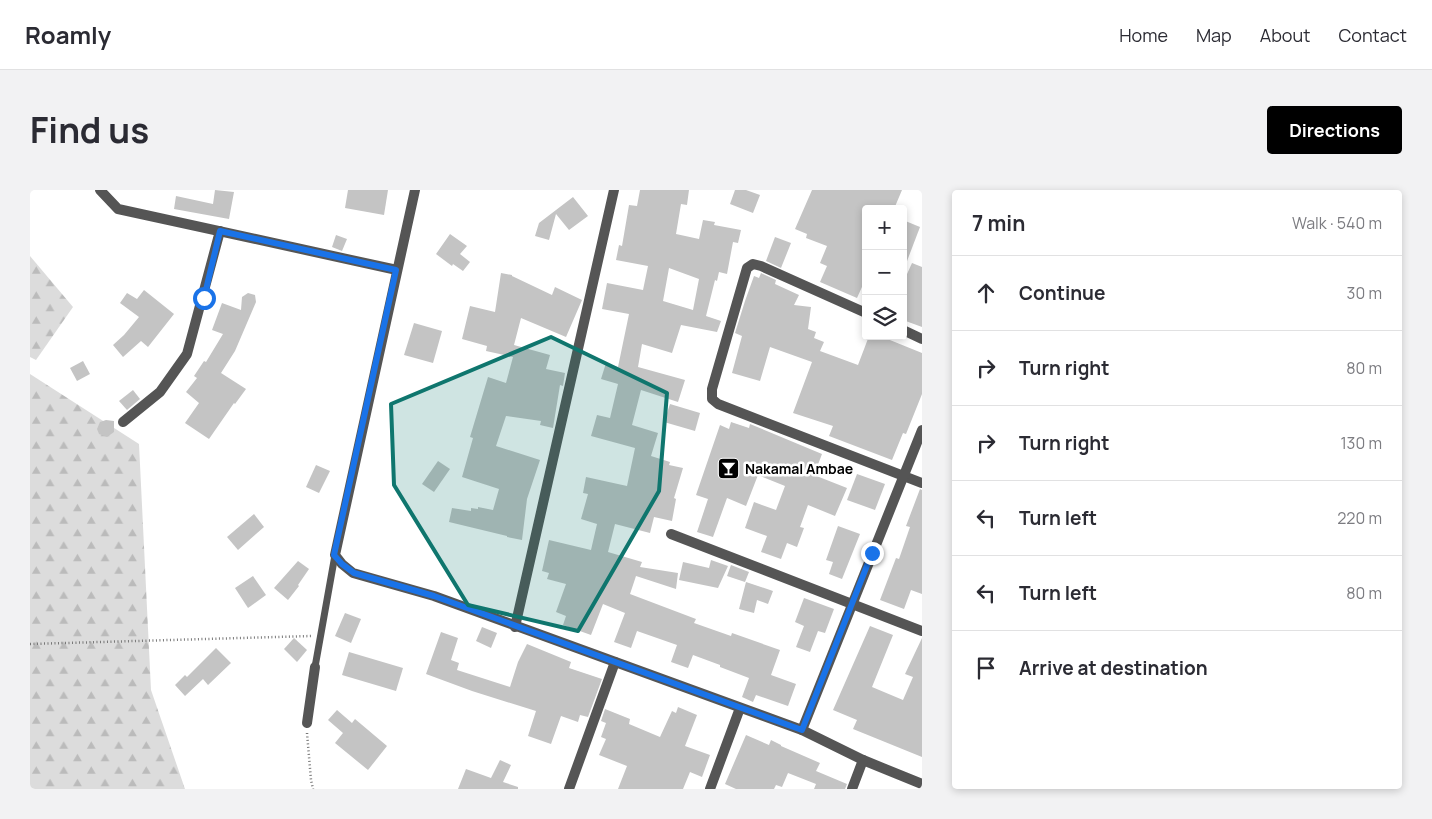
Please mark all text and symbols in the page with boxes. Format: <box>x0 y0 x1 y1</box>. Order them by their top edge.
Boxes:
text: Roamly <box>25 18 111 51</box>
text: Home <box>1119 23 1168 47</box>
text: Map <box>1196 23 1232 47</box>
text: About <box>1260 23 1310 47</box>
text: Contact <box>1338 23 1407 47</box>
text: Find us <box>30 106 149 154</box>
button: Directions <box>1267 106 1402 154</box>
map controls <box>862 205 907 340</box>
button: + <box>862 205 907 250</box>
text: 7 min <box>972 209 1025 237</box>
text: Walk · 540 m <box>1292 212 1382 234</box>
button: − <box>862 250 907 295</box>
icon: ahead <box>972 279 1000 307</box>
text: Continue <box>1019 280 1105 306</box>
text: 30 m <box>1347 282 1382 304</box>
route start <box>193 287 216 310</box>
button: layers <box>862 295 907 340</box>
icon: right <box>972 354 1000 382</box>
text: Turn right <box>1019 355 1109 381</box>
text: 80 m <box>1346 357 1382 379</box>
icon: right <box>972 429 1000 457</box>
text: Turn right <box>1019 430 1109 456</box>
text: 130 m <box>1340 432 1382 454</box>
bar icon: Nakamal Ambae <box>717 456 741 480</box>
place label: Nakamal Ambae <box>745 459 853 478</box>
icon: left <box>972 504 1000 532</box>
text: Turn left <box>1019 505 1097 531</box>
text: 220 m <box>1337 507 1382 529</box>
route end <box>861 542 884 565</box>
icon: left <box>972 579 1000 607</box>
text: Turn left <box>1019 580 1097 606</box>
text: 80 m <box>1346 582 1382 604</box>
icon: arrive <box>972 654 1000 682</box>
text: Arrive at destination <box>1019 655 1208 681</box>

